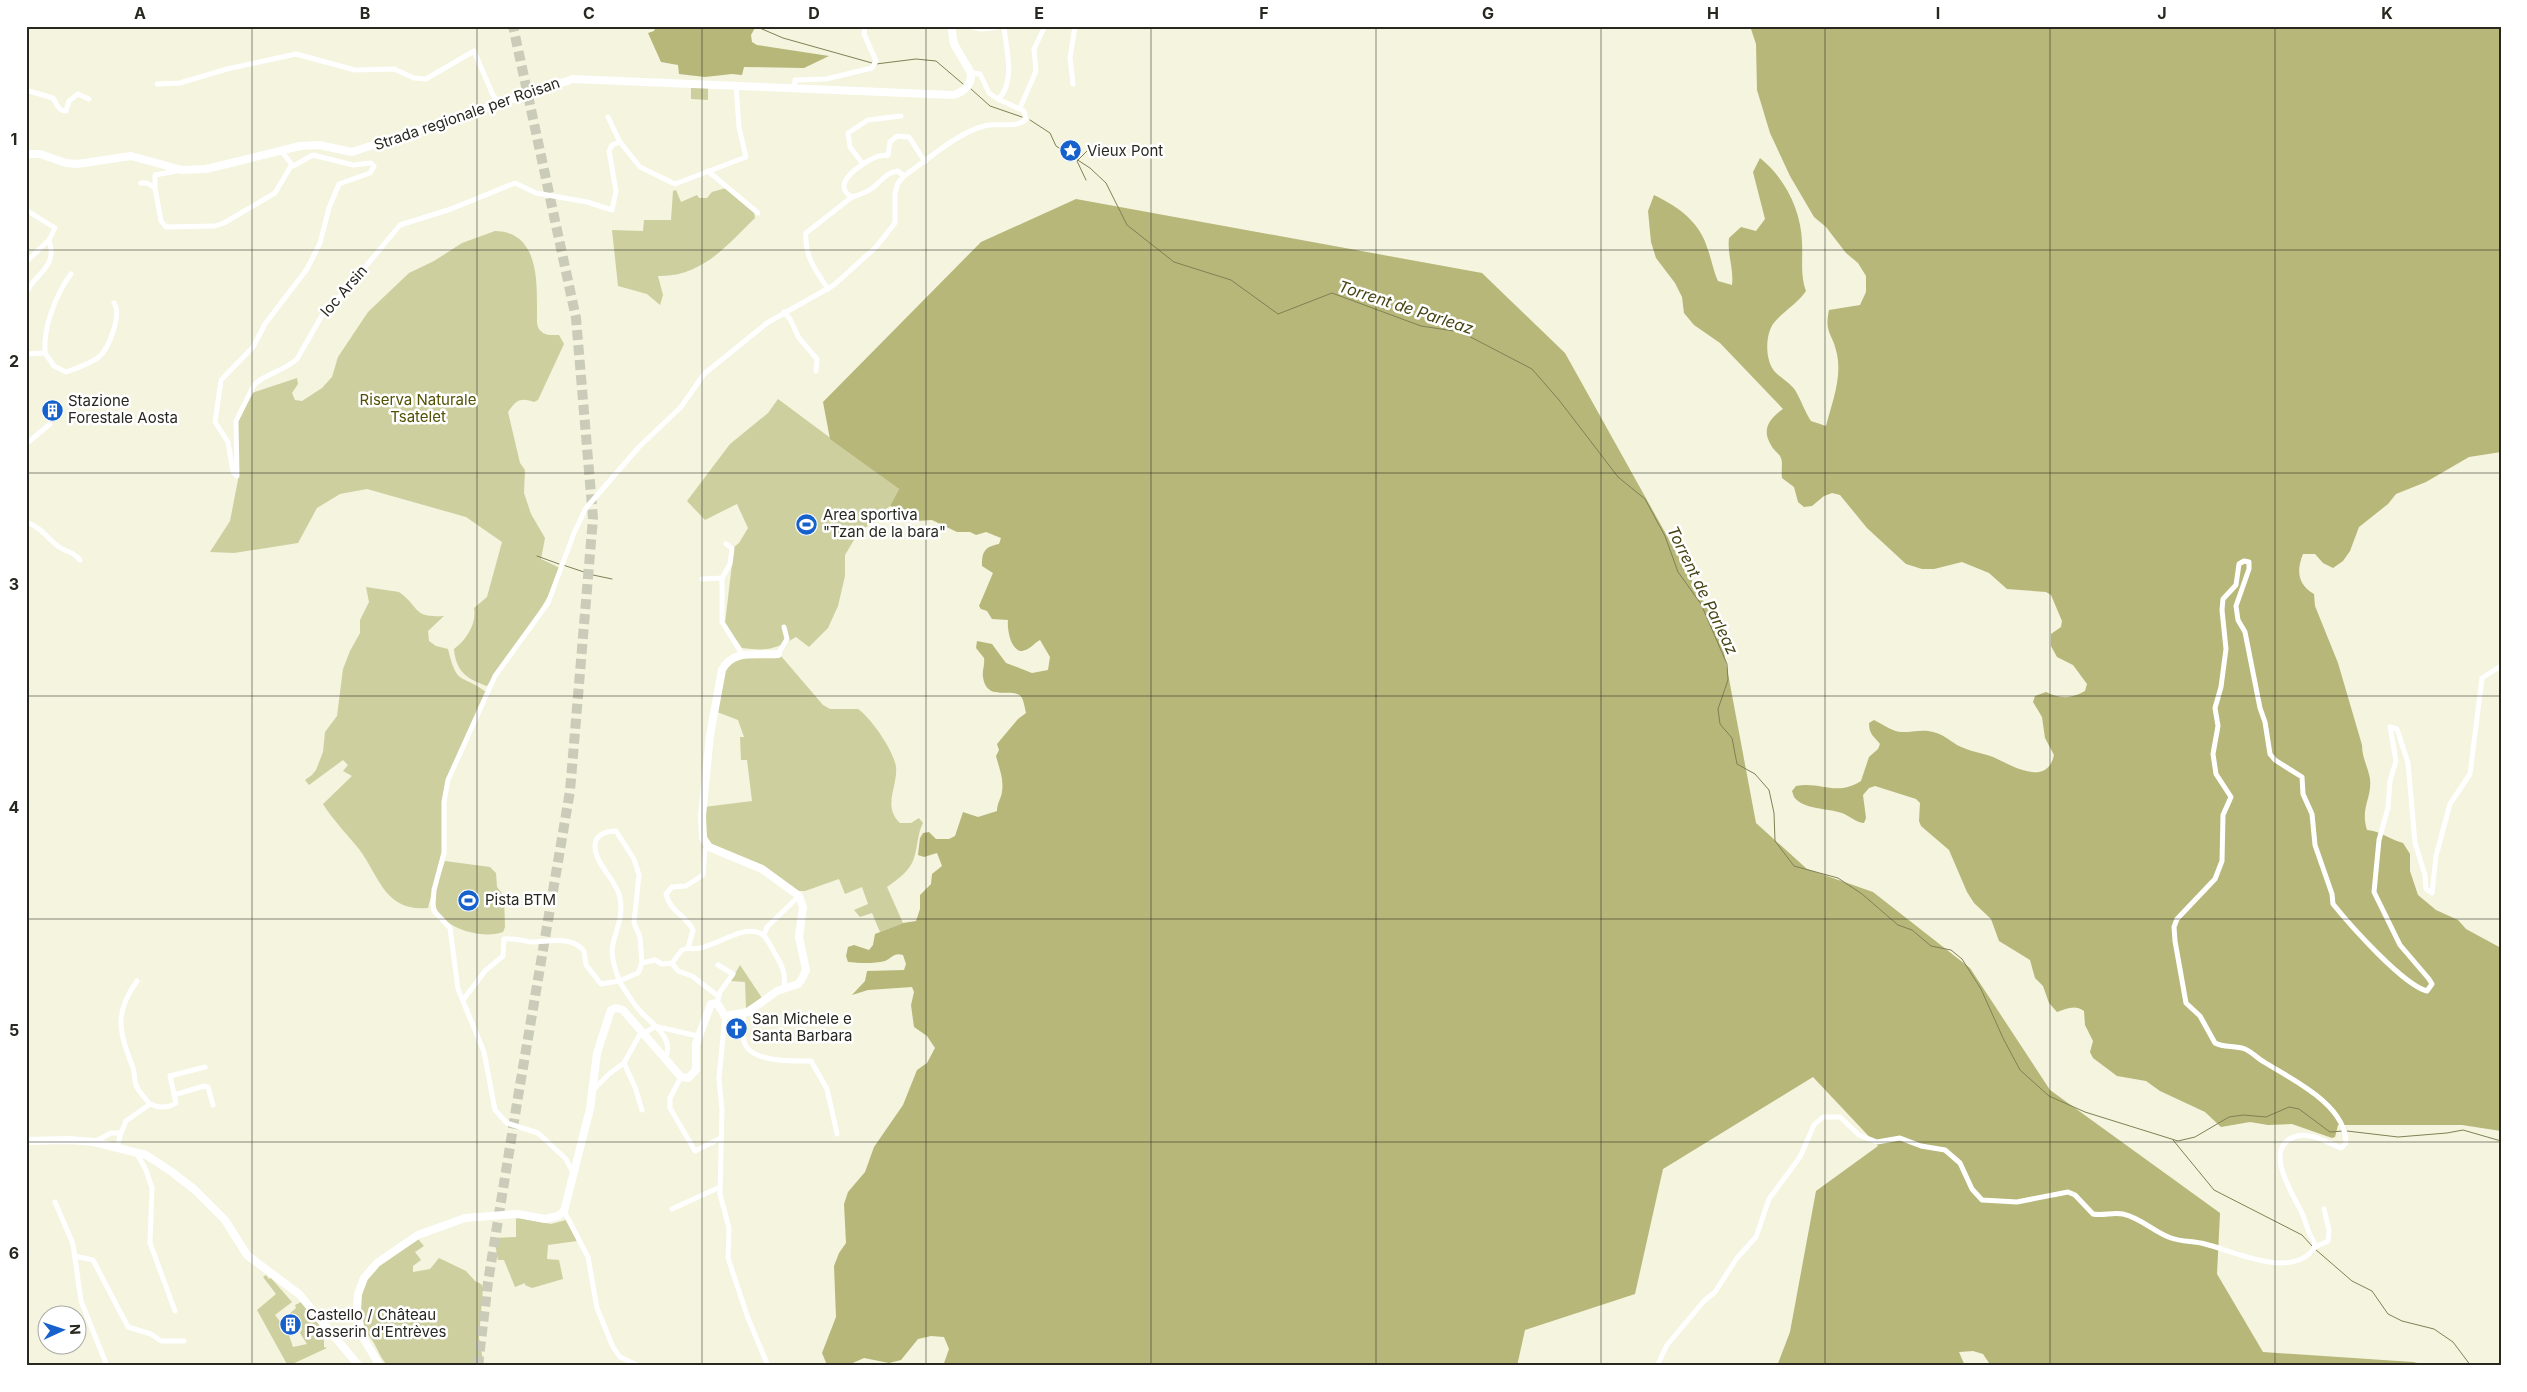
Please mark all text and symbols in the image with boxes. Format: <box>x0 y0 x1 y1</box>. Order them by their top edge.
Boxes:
text: A <box>134 3 146 23</box>
text: B <box>360 3 370 23</box>
text: C <box>583 3 595 23</box>
text: D <box>808 3 820 23</box>
text: E <box>1034 3 1044 23</box>
text: F <box>1259 3 1269 23</box>
text: G <box>1482 3 1494 23</box>
text: H <box>1707 3 1719 23</box>
text: I <box>1936 3 1940 23</box>
text: J <box>2157 3 2167 23</box>
text: K <box>2381 3 2393 23</box>
street label: Strada regionale per Roisan <box>371 73 562 154</box>
text: 1 <box>11 129 17 149</box>
place icon: Vieux Pont <box>1059 139 1083 163</box>
place label: Vieux Pont <box>1087 141 1163 160</box>
street label: loc Arsin <box>316 261 371 320</box>
water label: Torrent de Parleaz <box>1336 276 1476 338</box>
text: 2 <box>9 351 19 371</box>
park label: Riserva Naturale Tsatelet <box>360 390 476 426</box>
place label: Stazione Forestale Aosta <box>68 391 178 427</box>
building icon: Stazione Forestale Aosta <box>40 398 64 422</box>
place label: Area sportiva "Tzan de la bara" <box>823 505 946 541</box>
sports icon: Area sportiva "Tzan de la bara" <box>795 512 819 536</box>
water label: Torrent de Parleaz <box>1663 522 1743 658</box>
text: 3 <box>9 574 19 594</box>
text: 4 <box>9 797 20 817</box>
sports icon: Pista BTM <box>457 888 481 912</box>
place label: Pista BTM <box>485 890 556 909</box>
place label: San Michele e Santa Barbara <box>752 1009 852 1045</box>
church icon: San Michele e Santa Barbara <box>724 1016 748 1040</box>
text: 5 <box>9 1020 19 1040</box>
text: 6 <box>9 1243 19 1263</box>
north arrow <box>38 1304 88 1354</box>
place label: Castello / Château Passerin d'Entrèves <box>306 1305 446 1341</box>
building icon: Castello / Château Passerin d'Entrèves <box>278 1312 302 1336</box>
text: N <box>67 1324 84 1335</box>

